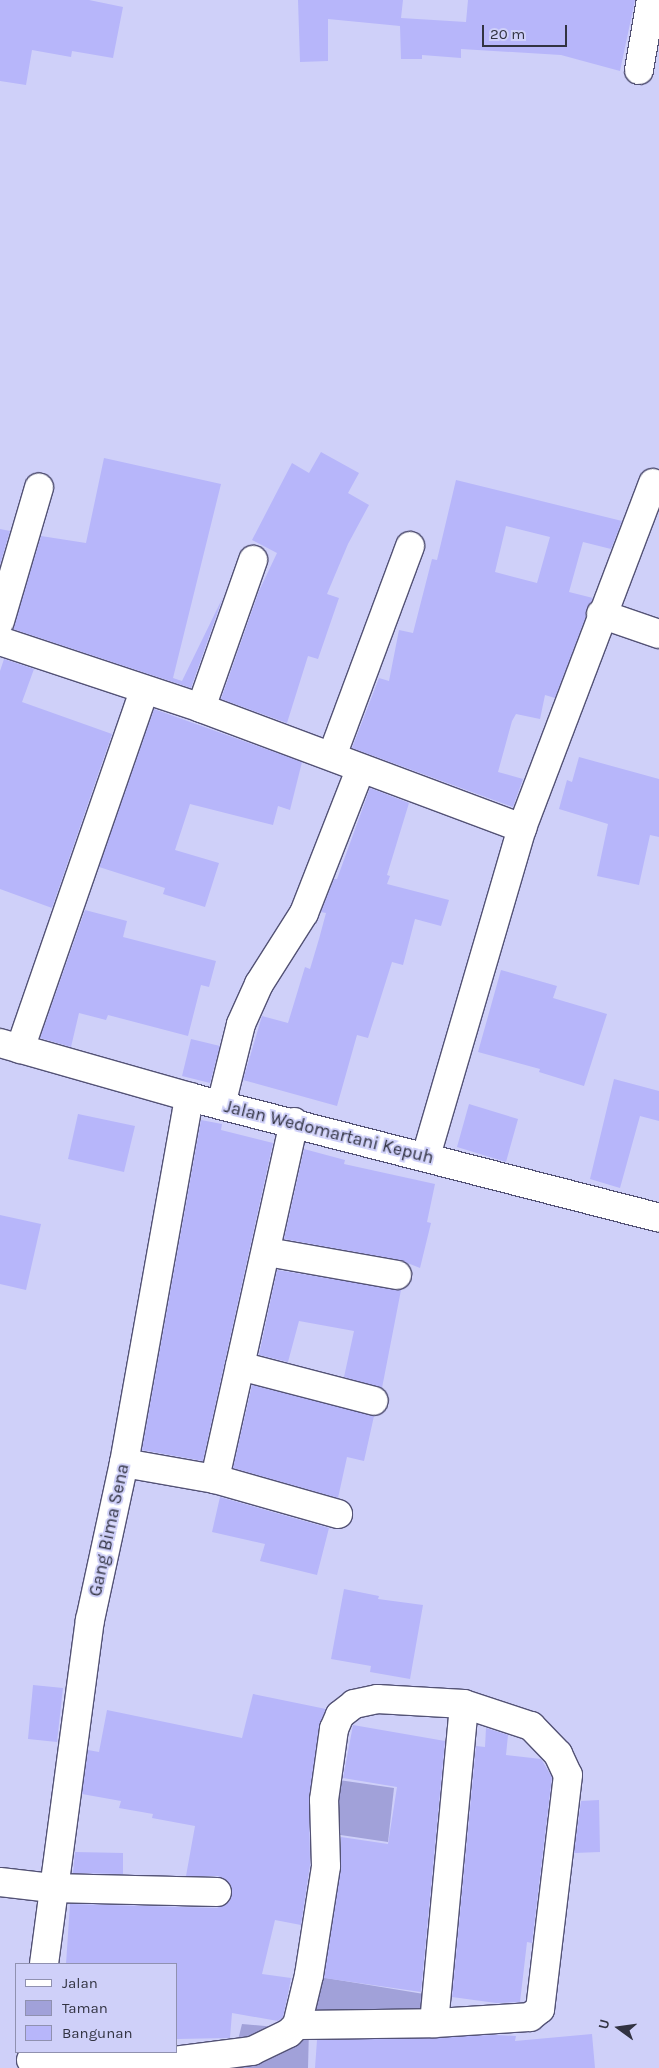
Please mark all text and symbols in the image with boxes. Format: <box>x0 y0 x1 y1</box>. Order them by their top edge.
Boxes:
scale bar <box>484 15 569 47</box>
text: 20 m <box>490 25 525 43</box>
street label: Jalan Wedomartani Kepuh <box>222 1095 436 1169</box>
street label: Gang Bima Sena <box>84 1462 134 1598</box>
legend <box>15 1963 178 2053</box>
text: Jalan <box>62 1974 98 1992</box>
text: Taman <box>62 1999 108 2017</box>
north arrow <box>594 2003 644 2053</box>
text: U <box>595 2018 613 2031</box>
text: Bangunan <box>62 2024 133 2042</box>

